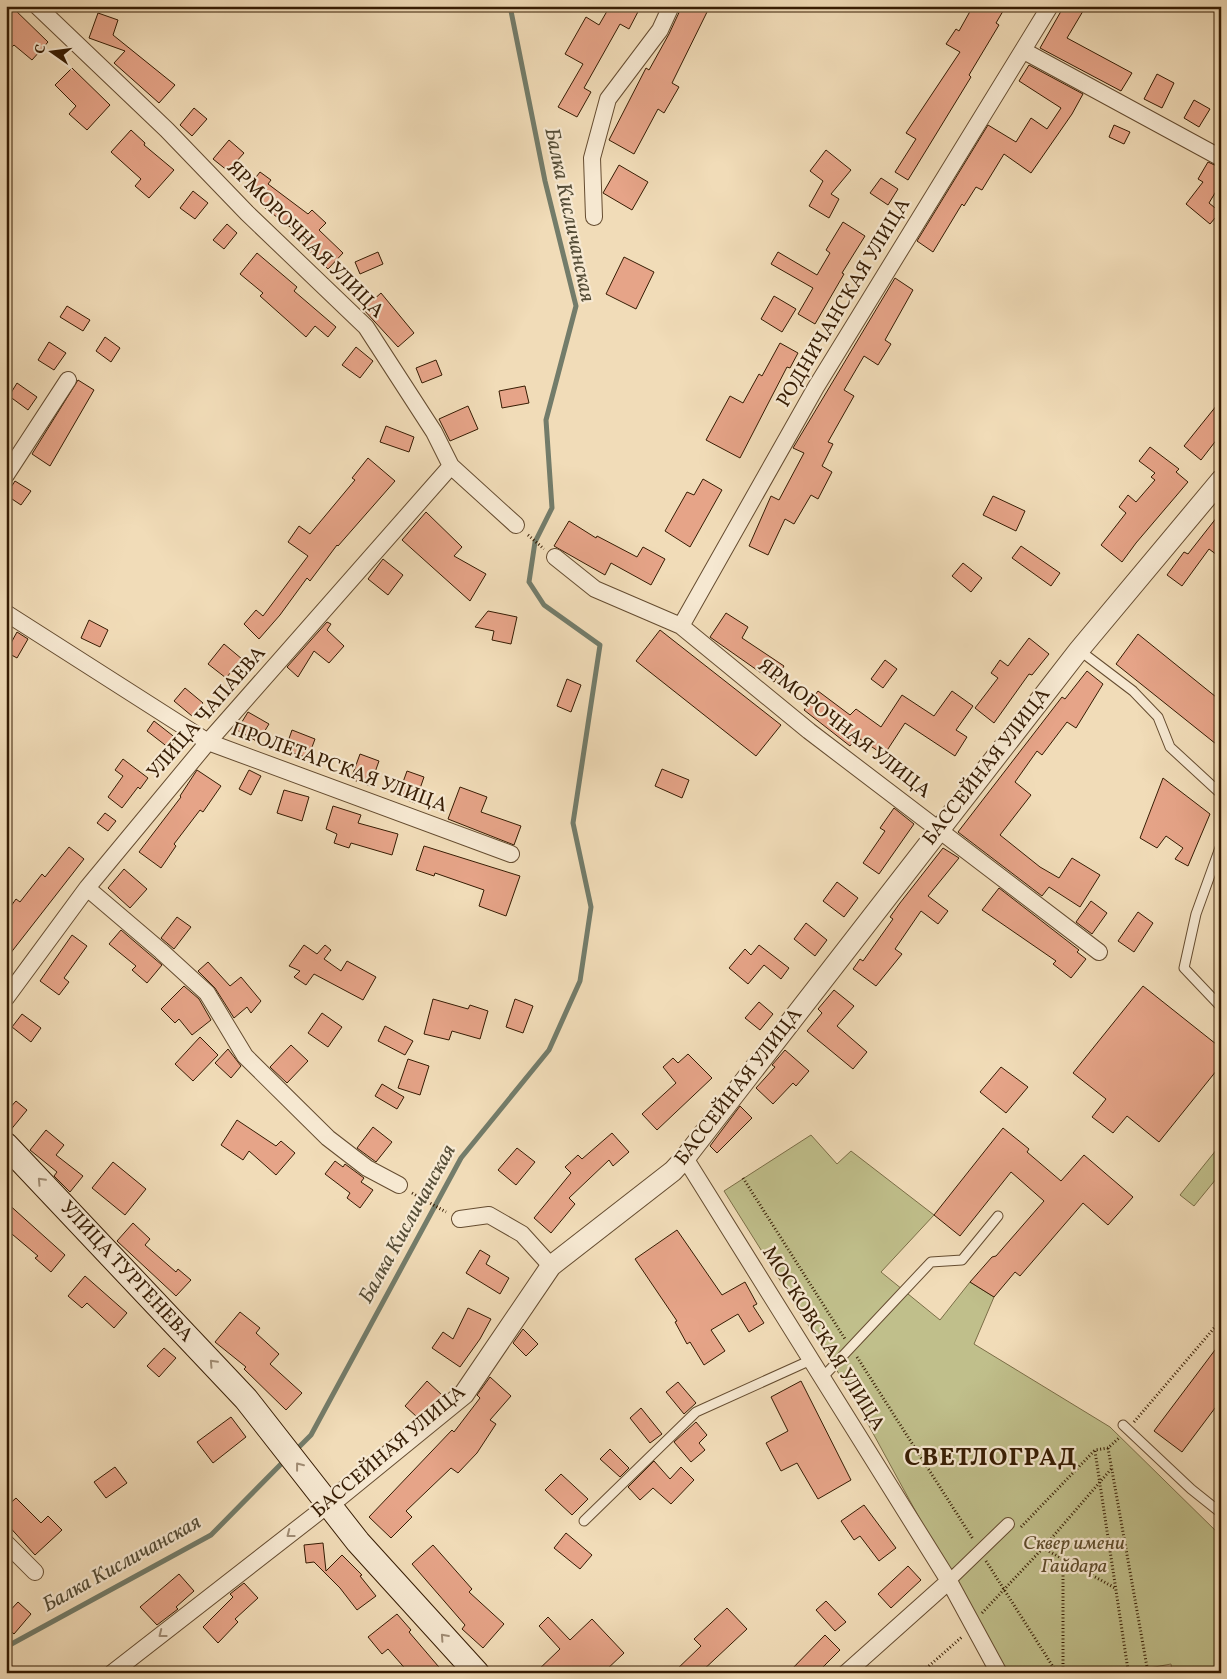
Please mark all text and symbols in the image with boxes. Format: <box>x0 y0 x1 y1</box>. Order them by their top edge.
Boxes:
north arrow <box>28 28 78 78</box>
text: С <box>31 43 51 56</box>
water label: Балка Кисличанская <box>536 125 602 305</box>
street label: ЯРМОРОЧНАЯ УЛИЦА <box>220 155 390 325</box>
street label: РОДНИЧАНСКАЯ УЛИЦА <box>770 193 918 413</box>
street label: УЛИЦА ЧАПАЕВА <box>141 640 273 786</box>
street label: ЯРМОРОЧНАЯ УЛИЦА <box>752 652 936 806</box>
street label: БАССЕЙНАЯ УЛИЦА <box>916 682 1058 852</box>
street label: ПРОЛЕТАРСКАЯ УЛИЦА <box>227 716 451 820</box>
street label: БАССЕЙНАЯ УЛИЦА <box>668 1002 810 1172</box>
water label: Балка Кисличанская <box>352 1139 464 1309</box>
one-way arrow <box>38 1178 47 1187</box>
street label: УЛИЦА ТУРГЕНЕВА <box>53 1195 199 1349</box>
street label: МОСКОВСКАЯ УЛИЦА <box>755 1241 891 1437</box>
one-way arrow <box>210 1360 219 1369</box>
street label: БАССЕЙНАЯ УЛИЦА <box>306 1379 472 1525</box>
district label: СВЕТЛОГРАД <box>904 1441 1078 1476</box>
one-way arrow <box>296 1463 304 1472</box>
water label: Балка Кисличанская <box>37 1508 207 1620</box>
one-way arrow <box>287 1529 296 1537</box>
park label: Сквер имени Гайдара <box>1023 1530 1125 1581</box>
one-way arrow <box>158 1628 168 1637</box>
one-way arrow <box>441 1633 450 1642</box>

